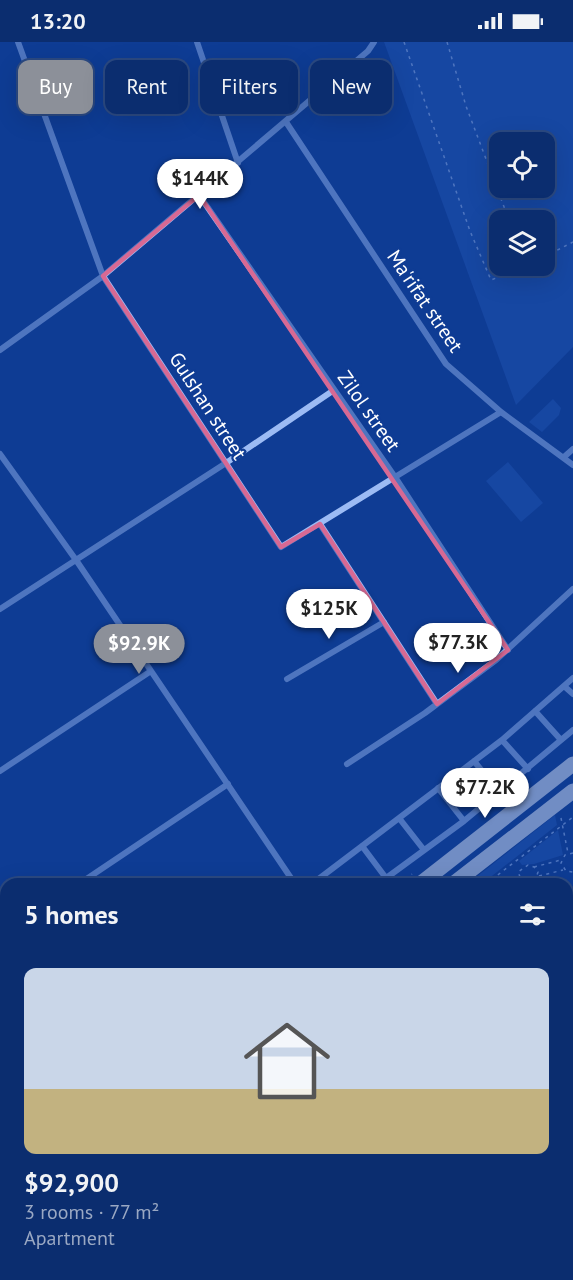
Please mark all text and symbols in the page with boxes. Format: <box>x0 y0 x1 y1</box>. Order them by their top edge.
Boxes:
text: 13:20 <box>30 7 86 35</box>
chip: Buy <box>18 60 93 114</box>
chip: Rent <box>105 60 188 114</box>
chip: Filters <box>200 60 298 114</box>
chip: New <box>310 60 392 114</box>
map controls <box>489 132 555 276</box>
button: locate <box>489 132 555 198</box>
pin: $144K <box>158 159 242 210</box>
text: $144K <box>171 165 229 191</box>
button: layers <box>489 210 555 276</box>
street label: Ma'rifat street <box>381 245 469 357</box>
street label: Gulshan street <box>164 347 253 465</box>
street label: Zilol street <box>332 365 406 457</box>
pin: $125K <box>287 589 371 640</box>
text: $125K <box>300 595 358 621</box>
pin: $77.3K <box>409 623 507 674</box>
pin: $92.9K <box>90 624 188 675</box>
text: $77.3K <box>428 629 488 655</box>
text: $92.9K <box>108 630 170 656</box>
pin: $77.2K <box>436 768 534 819</box>
text: $77.2K <box>455 774 515 800</box>
text: 5 homes <box>24 898 119 931</box>
icon: filters <box>516 898 549 931</box>
icon: home <box>233 1007 341 1115</box>
text: $92,900 <box>24 1166 119 1199</box>
text: 3 rooms · 77 m² <box>24 1199 159 1225</box>
text: Apartment <box>24 1225 115 1251</box>

